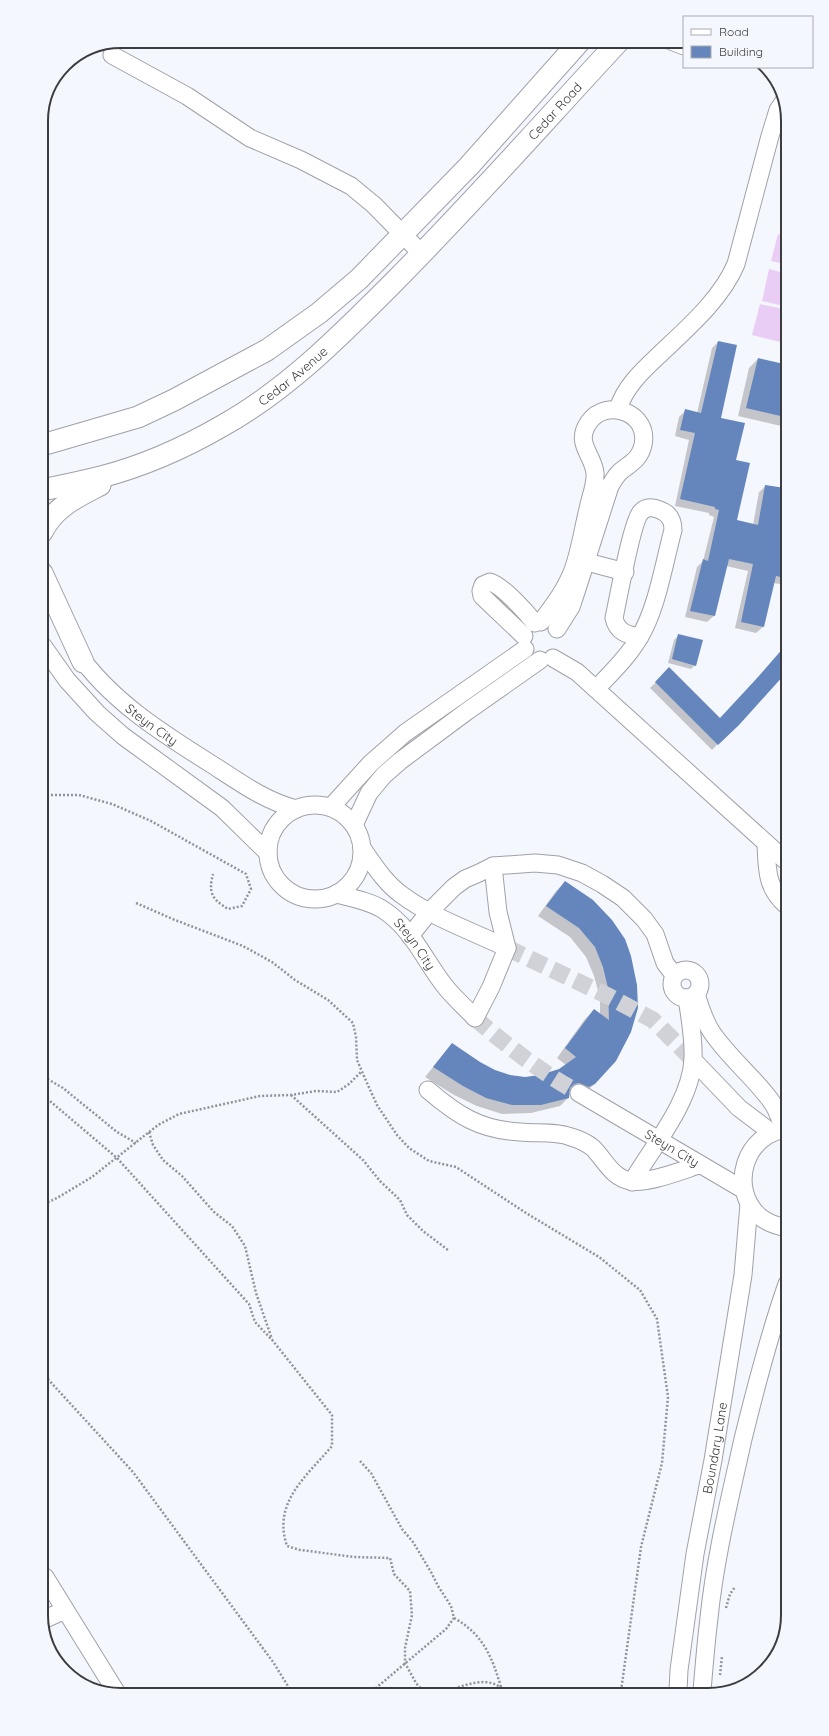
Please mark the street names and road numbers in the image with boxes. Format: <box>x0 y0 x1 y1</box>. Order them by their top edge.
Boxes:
street label: Cedar Road <box>524 79 585 143</box>
street label: Cedar Avenue <box>255 343 331 409</box>
street label: Steyn City <box>122 700 181 748</box>
street label: Steyn City <box>391 914 439 973</box>
street label: Steyn City <box>642 1126 702 1170</box>
street label: Boundary Lane <box>699 1401 730 1495</box>

